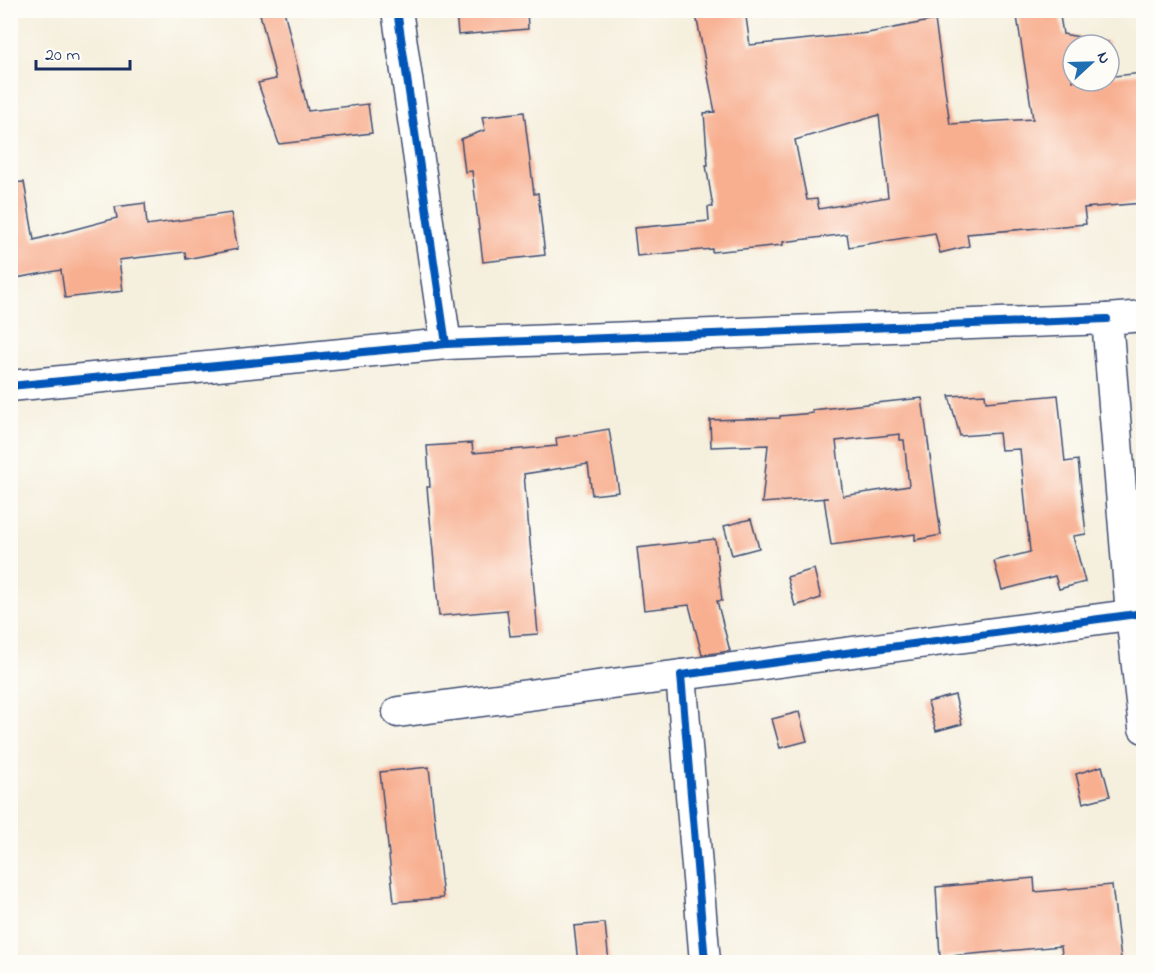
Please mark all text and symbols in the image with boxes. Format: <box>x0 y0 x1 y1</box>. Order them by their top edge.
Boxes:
scale bar <box>36 33 130 71</box>
north arrow <box>1061 33 1121 93</box>
text: 20 m <box>45 43 80 69</box>
text: N <box>1090 49 1116 68</box>

